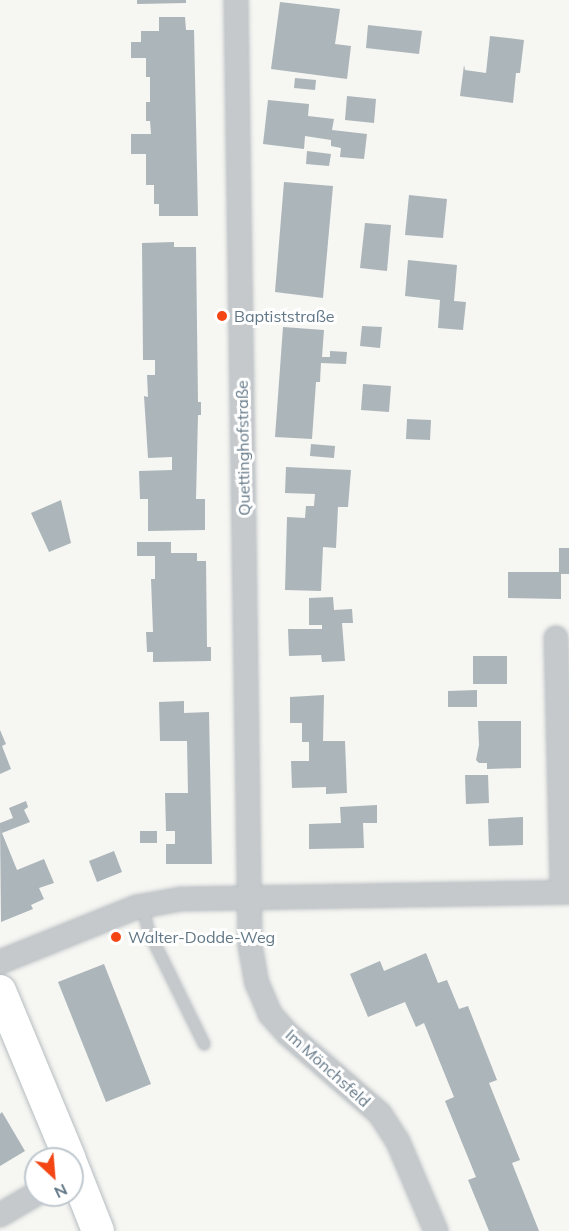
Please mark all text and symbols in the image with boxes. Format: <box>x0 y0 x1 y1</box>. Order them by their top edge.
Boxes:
place label: Baptiststraße <box>234 306 334 326</box>
marker: Baptiststraße <box>215 309 229 323</box>
street label: Quettinghofstraße <box>232 380 254 516</box>
place label: Walter-Dodde-Weg <box>128 927 275 947</box>
marker: Walter-Dodde-Weg <box>109 930 123 944</box>
street label: Im Mönchsfeld <box>282 1025 374 1111</box>
north arrow <box>24 1147 84 1207</box>
text: N <box>51 1180 71 1203</box>

